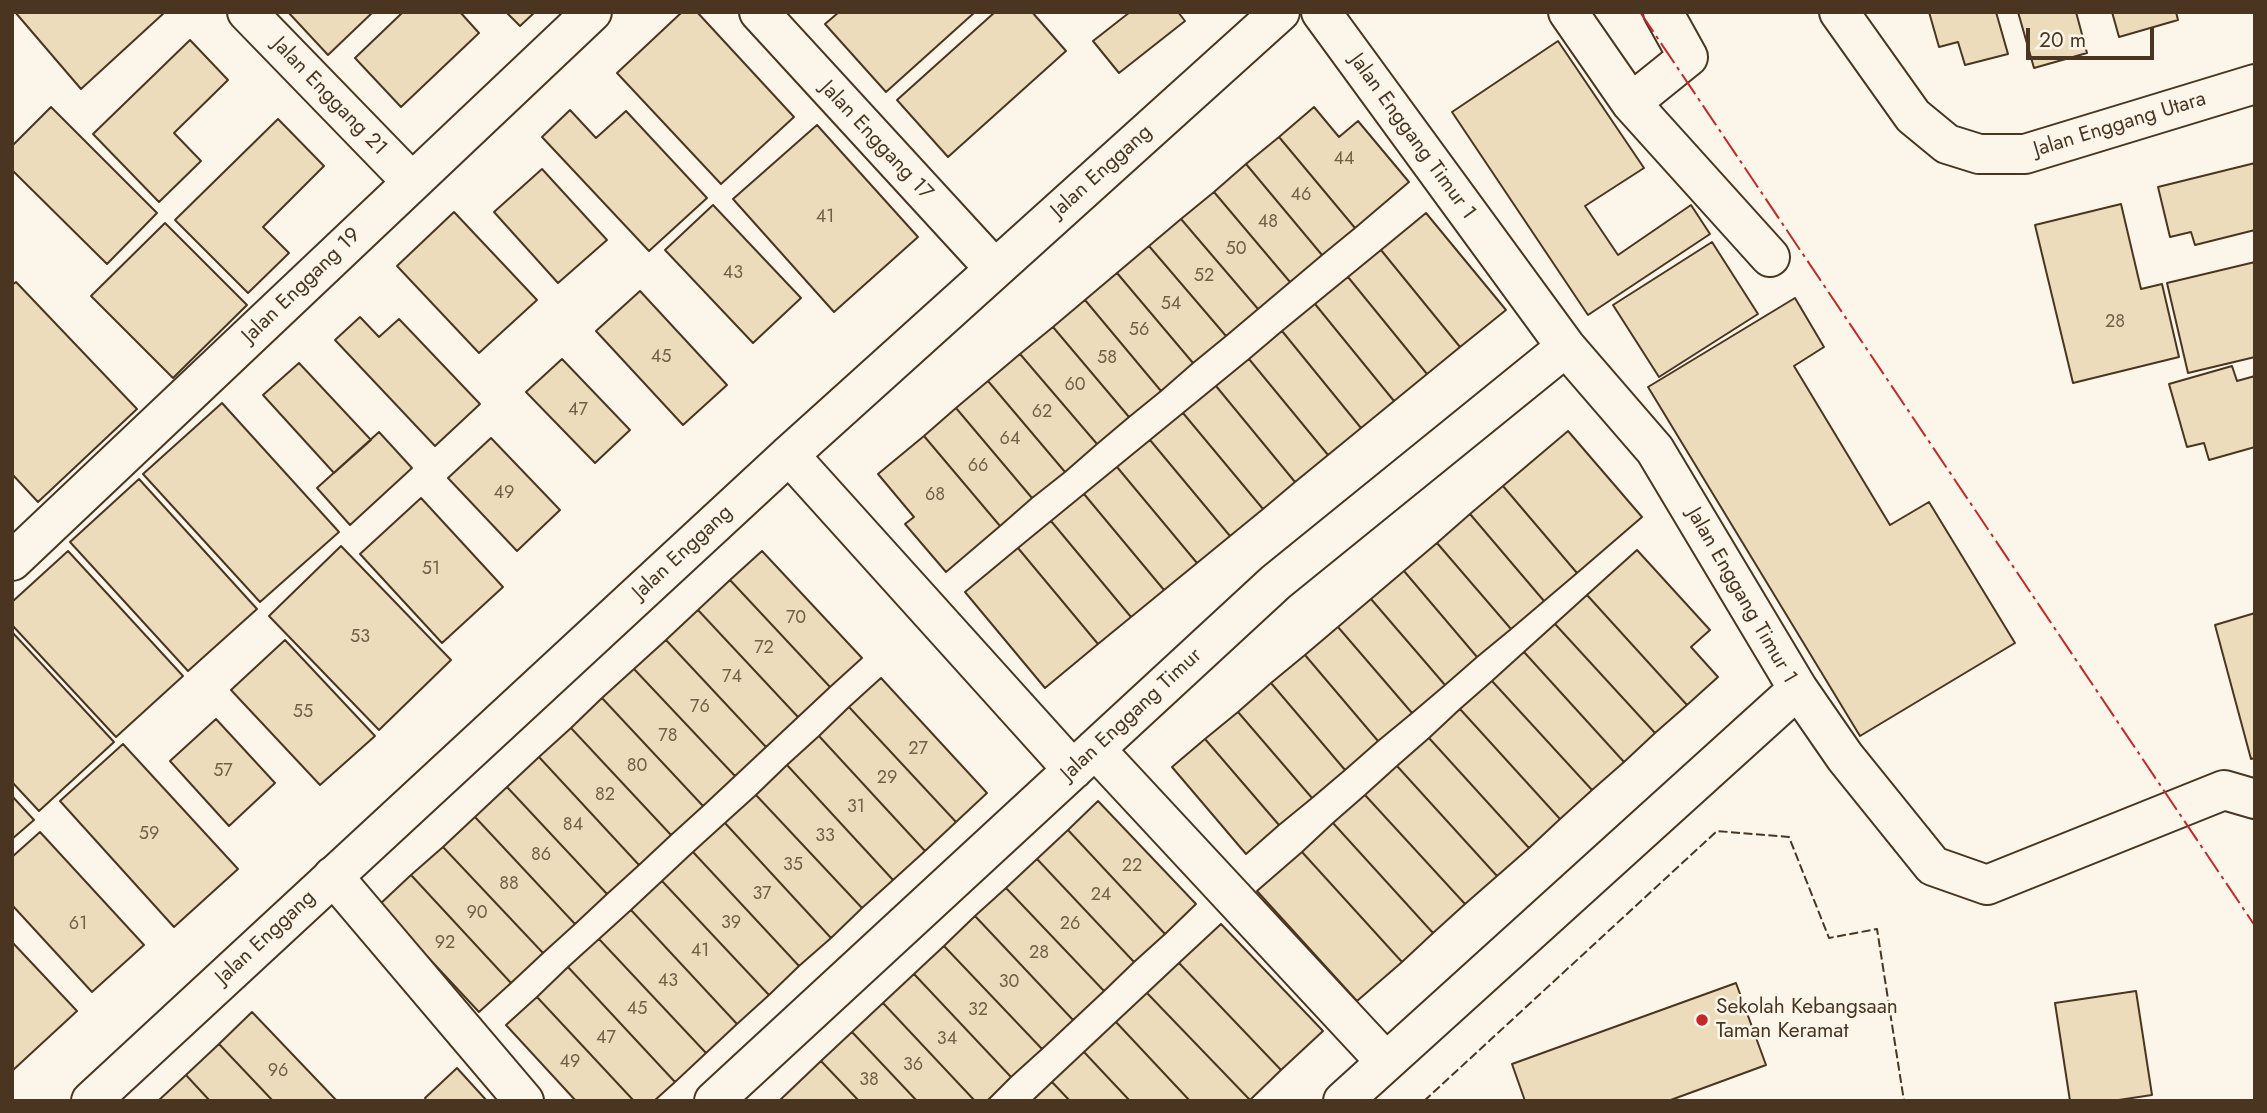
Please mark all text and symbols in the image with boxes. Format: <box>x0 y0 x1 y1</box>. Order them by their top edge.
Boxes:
scale bar <box>2029 14 2157 58</box>
text: 20 m <box>2039 25 2086 55</box>
street label: Jalan Enggang 21 <box>266 33 392 161</box>
street label: Jalan Enggang Timur 1 <box>1343 49 1481 225</box>
street label: Jalan Enggang 17 <box>814 76 938 206</box>
street label: Jalan Enggang Utara <box>2031 87 2209 163</box>
street label: Jalan Enggang <box>1046 120 1158 224</box>
house number: 44 <box>1334 149 1354 171</box>
house number: 46 <box>1291 185 1311 207</box>
house number: 41 <box>816 207 834 229</box>
house number: 48 <box>1258 212 1278 234</box>
street label: Jalan Enggang 19 <box>238 223 366 349</box>
house number: 50 <box>1226 239 1246 261</box>
house number: 43 <box>723 263 743 285</box>
house number: 52 <box>1194 266 1214 288</box>
house number: 54 <box>1161 294 1181 316</box>
house number: 28 <box>2105 312 2125 334</box>
house number: 56 <box>1129 320 1149 342</box>
house number: 45 <box>651 347 671 369</box>
house number: 58 <box>1097 348 1117 370</box>
house number: 60 <box>1064 375 1086 397</box>
house number: 47 <box>568 400 588 422</box>
house number: 62 <box>1032 402 1052 424</box>
house number: 64 <box>1000 429 1020 451</box>
house number: 66 <box>968 456 988 478</box>
house number: 49 <box>494 483 514 505</box>
house number: 68 <box>925 485 945 507</box>
street label: Jalan Enggang <box>628 500 738 606</box>
street label: Jalan Enggang Timur 1 <box>1680 504 1802 688</box>
house number: 51 <box>422 559 440 581</box>
house number: 70 <box>786 608 806 630</box>
house number: 53 <box>350 627 370 649</box>
house number: 72 <box>754 638 774 660</box>
street label: Jalan Enggang Timur <box>1056 643 1208 787</box>
house number: 74 <box>722 667 742 689</box>
house number: 76 <box>690 697 710 719</box>
house number: 55 <box>293 702 313 724</box>
house number: 78 <box>658 726 678 748</box>
house number: 27 <box>908 739 928 761</box>
house number: 80 <box>627 756 647 778</box>
house number: 57 <box>213 761 233 783</box>
house number: 29 <box>877 768 897 790</box>
house number: 82 <box>595 785 615 807</box>
house number: 31 <box>847 797 865 819</box>
house number: 84 <box>563 815 583 837</box>
house number: 59 <box>139 824 159 846</box>
house number: 33 <box>815 826 835 848</box>
house number: 86 <box>531 845 551 867</box>
house number: 35 <box>783 855 803 877</box>
house number: 22 <box>1122 856 1142 878</box>
house number: 88 <box>499 874 519 896</box>
house number: 37 <box>752 884 772 906</box>
street label: Jalan Enggang <box>211 885 321 991</box>
house number: 24 <box>1091 885 1111 907</box>
house number: 90 <box>466 903 488 925</box>
house number: 39 <box>721 913 741 935</box>
house number: 61 <box>69 914 87 936</box>
house number: 26 <box>1060 914 1080 936</box>
house number: 92 <box>435 933 455 955</box>
house number: 41 <box>691 941 709 963</box>
house number: 28 <box>1029 943 1049 965</box>
house number: 43 <box>658 971 678 993</box>
house number: 30 <box>999 972 1019 994</box>
place label: Sekolah Kebangsaan Taman Keramat <box>1716 995 1898 1045</box>
house number: 45 <box>627 999 647 1021</box>
house number: 32 <box>968 1000 988 1022</box>
marker: Sekolah Kebangsaan Taman Keramat <box>1694 1012 1710 1028</box>
house number: 47 <box>596 1028 616 1050</box>
house number: 34 <box>937 1029 957 1051</box>
house number: 49 <box>560 1052 580 1074</box>
house number: 36 <box>903 1055 923 1077</box>
house number: 96 <box>268 1061 288 1083</box>
house number: 38 <box>859 1070 879 1092</box>

